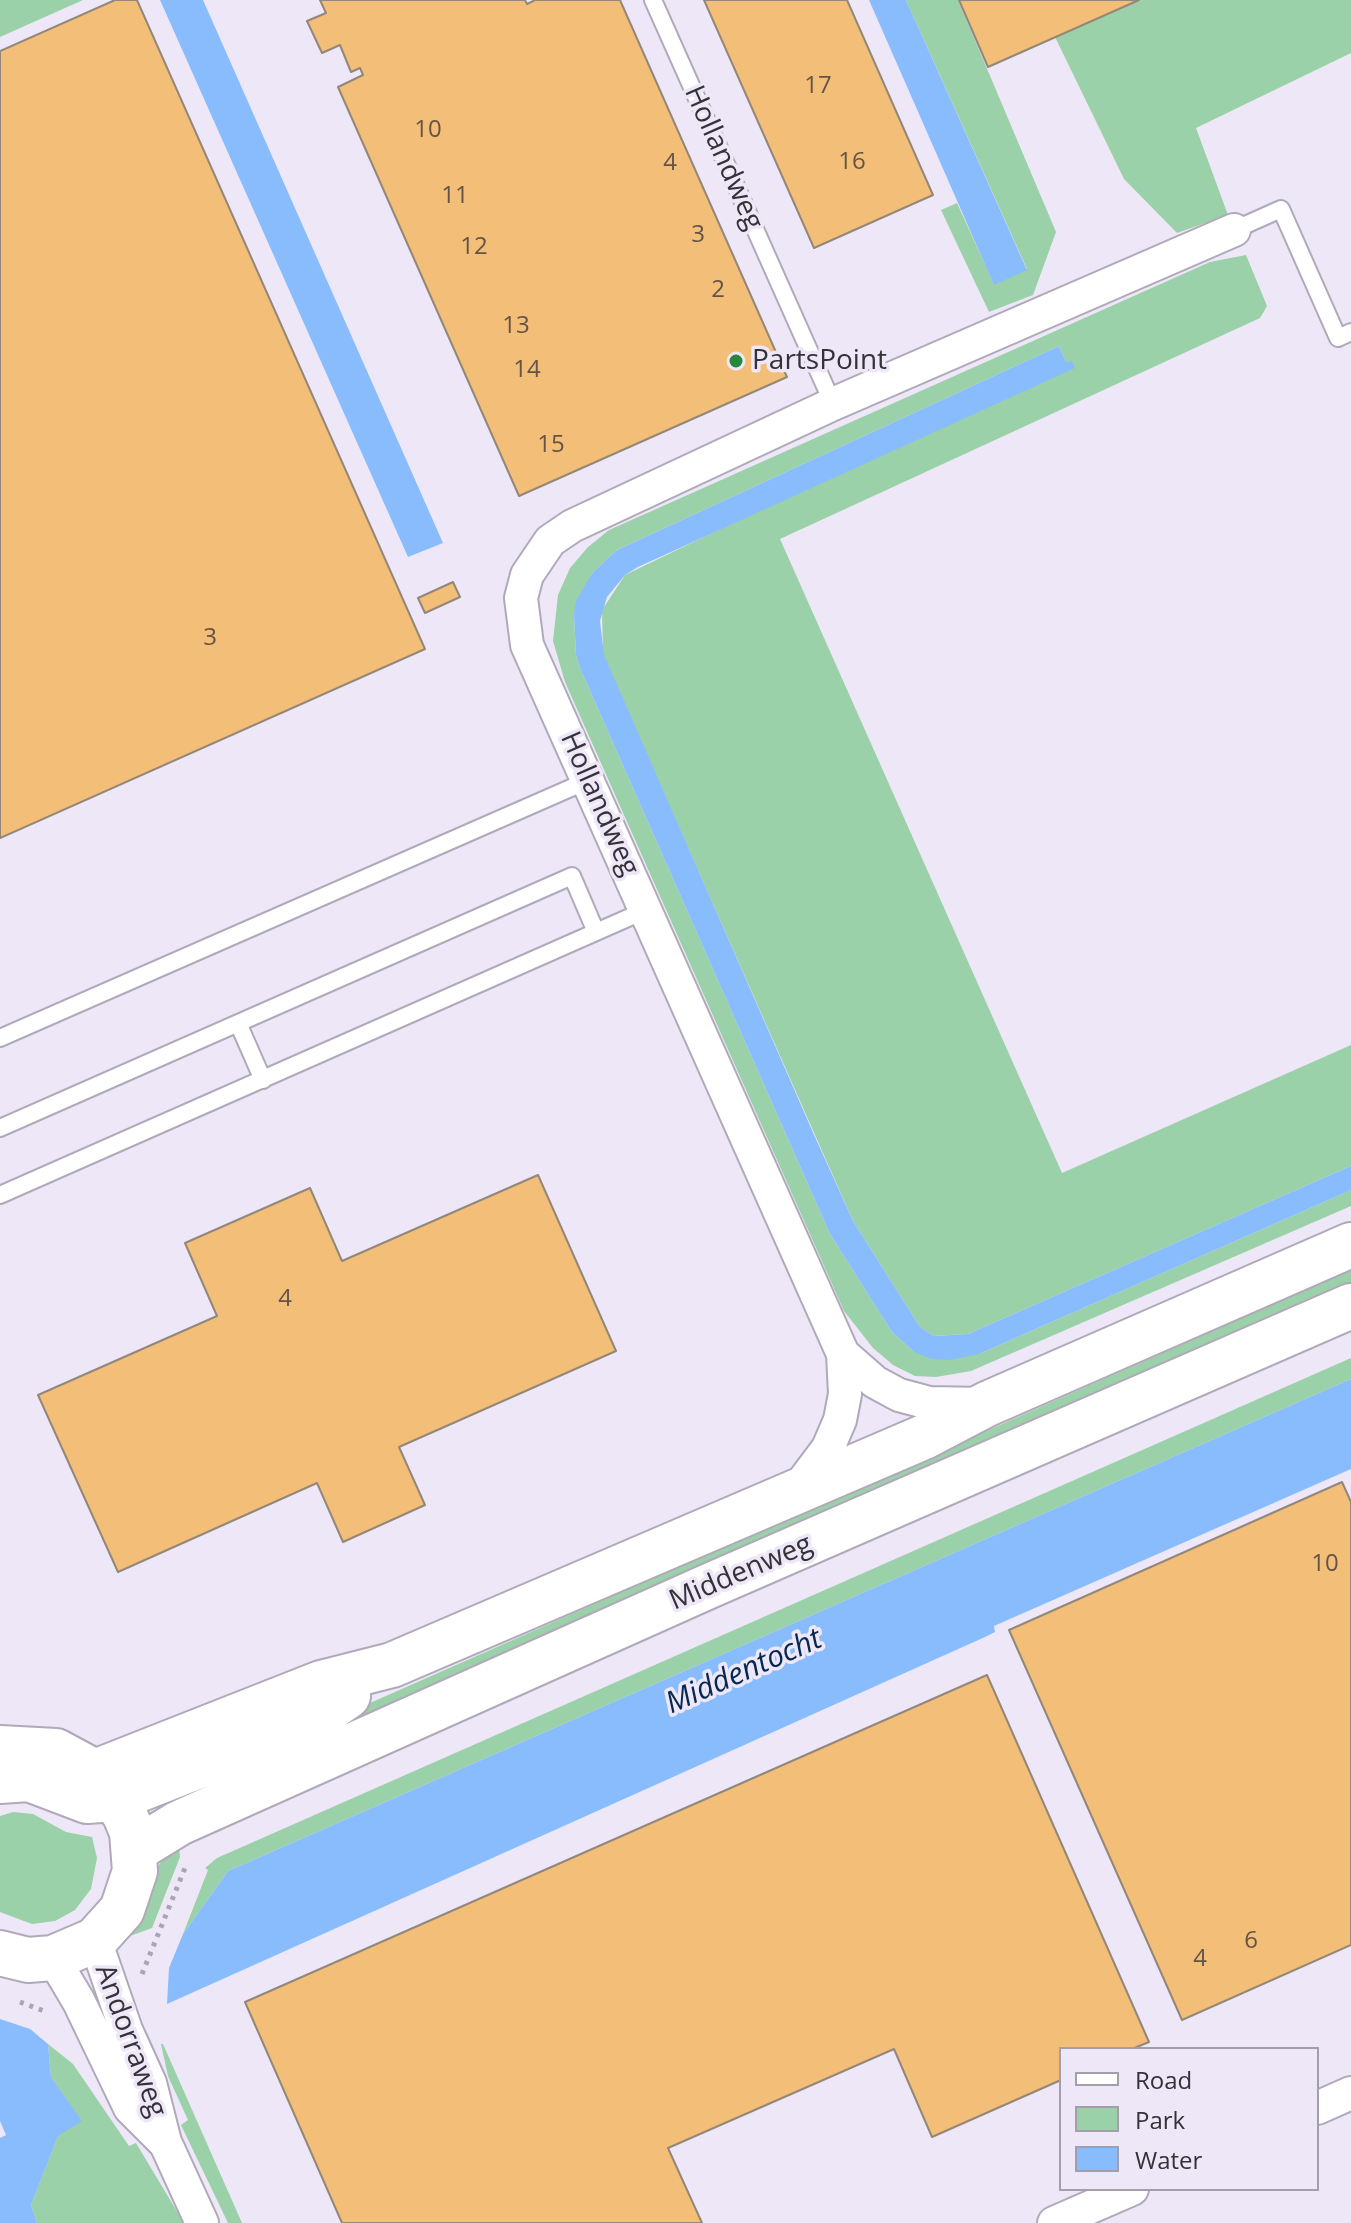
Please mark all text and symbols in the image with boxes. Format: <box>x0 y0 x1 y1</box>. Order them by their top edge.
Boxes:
house number: 17 <box>804 72 832 100</box>
street label: Hollandweg <box>676 81 770 235</box>
house number: 10 <box>414 116 442 144</box>
house number: 16 <box>838 148 866 176</box>
house number: 4 <box>663 149 677 177</box>
house number: 11 <box>441 182 469 210</box>
house number: 3 <box>691 221 705 249</box>
house number: 12 <box>460 233 488 261</box>
house number: 2 <box>711 276 725 304</box>
house number: 13 <box>502 312 530 340</box>
place label: PartsPoint <box>752 344 887 378</box>
marker: PartsPoint <box>727 352 745 370</box>
house number: 14 <box>513 356 541 384</box>
house number: 15 <box>537 431 565 459</box>
house number: 3 <box>203 624 217 652</box>
street label: Hollandweg <box>552 727 646 881</box>
house number: 4 <box>278 1285 292 1313</box>
street label: Middenweg <box>664 1528 818 1618</box>
house number: 10 <box>1311 1550 1339 1578</box>
water label: Middentocht <box>660 1622 828 1722</box>
house number: 6 <box>1244 1927 1258 1955</box>
house number: 4 <box>1193 1945 1207 1973</box>
street label: Andorraweg <box>87 1960 173 2122</box>
legend <box>1059 2047 1319 2191</box>
text: Road <box>1135 2063 1192 2096</box>
text: Park <box>1135 2103 1185 2136</box>
text: Water <box>1135 2143 1202 2176</box>

